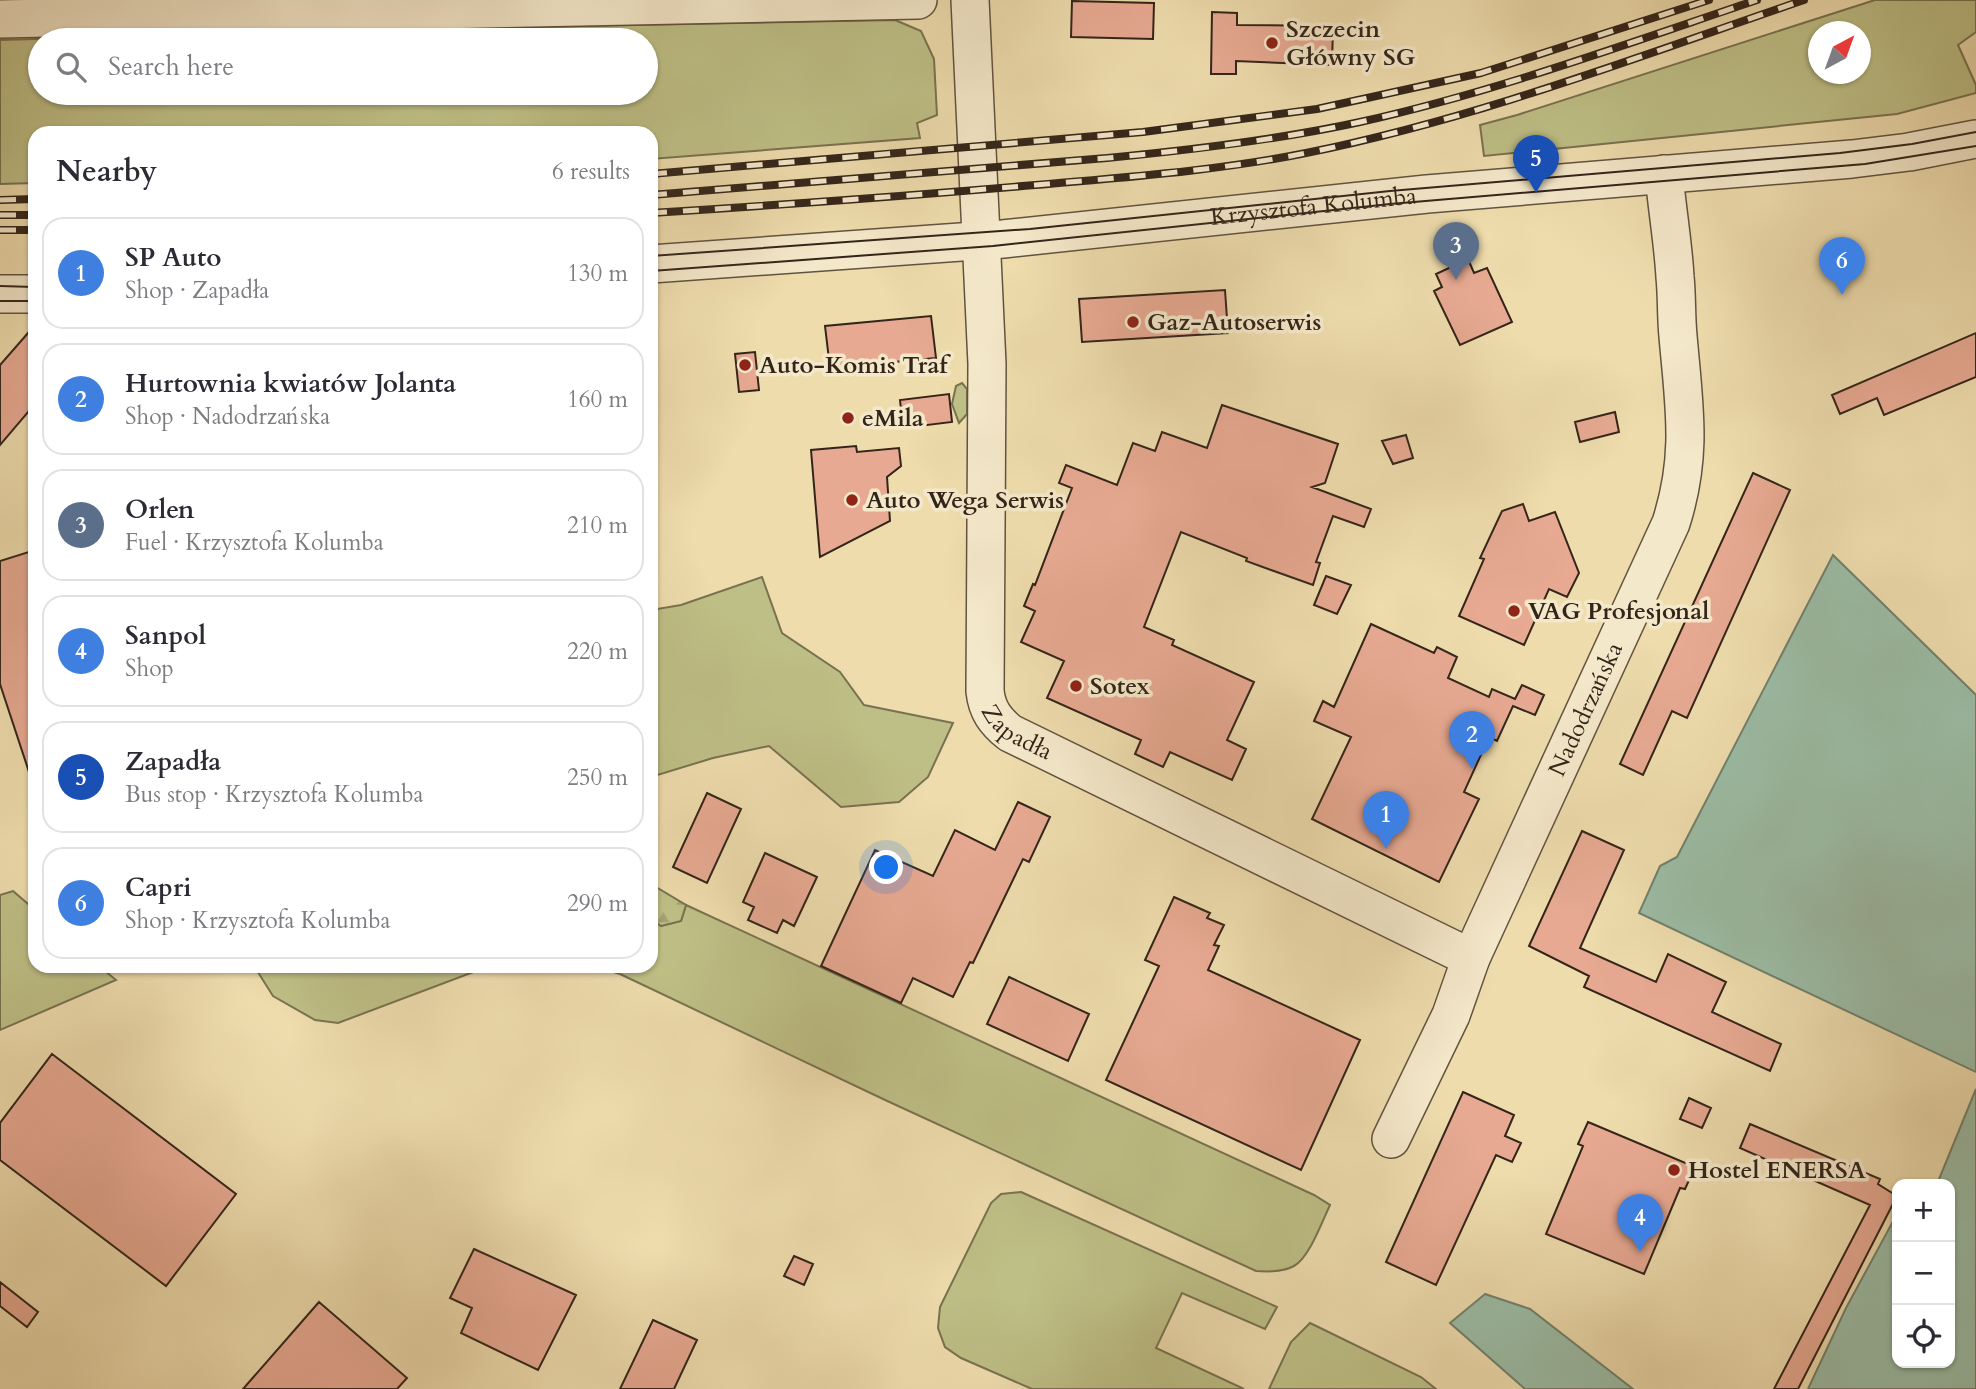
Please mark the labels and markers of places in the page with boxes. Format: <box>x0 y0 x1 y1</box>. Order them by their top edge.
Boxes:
place label: Szczecin Główny SG <box>1286 13 1415 74</box>
marker: Szczecin Główny SG <box>1264 35 1280 51</box>
pin: 5 <box>1513 135 1559 193</box>
pin: 3 <box>1433 222 1479 280</box>
pin: 6 <box>1819 237 1865 295</box>
place label: Gaz-Autoserwis <box>1147 306 1321 339</box>
marker: Gaz-Autoserwis <box>1125 314 1141 330</box>
place label: Auto-Komis Traf <box>759 349 951 382</box>
marker: Auto-Komis Traf <box>737 357 753 373</box>
place label: eMila <box>862 402 924 435</box>
marker: eMila <box>840 410 856 426</box>
place label: Auto Wega Serwis <box>866 484 1064 517</box>
marker: Auto Wega Serwis <box>844 492 860 508</box>
place label: VAG Profesjonal <box>1528 595 1709 628</box>
marker: VAG Profesjonal <box>1506 603 1522 619</box>
place label: Sotex <box>1090 670 1150 703</box>
marker: Sotex <box>1068 678 1084 694</box>
pin: 2 <box>1449 711 1495 769</box>
pin: 1 <box>1363 791 1409 849</box>
place label: Hostel ENERSA <box>1688 1154 1866 1187</box>
marker: Hostel ENERSA <box>1666 1162 1682 1178</box>
pin: 4 <box>1617 1194 1663 1252</box>

